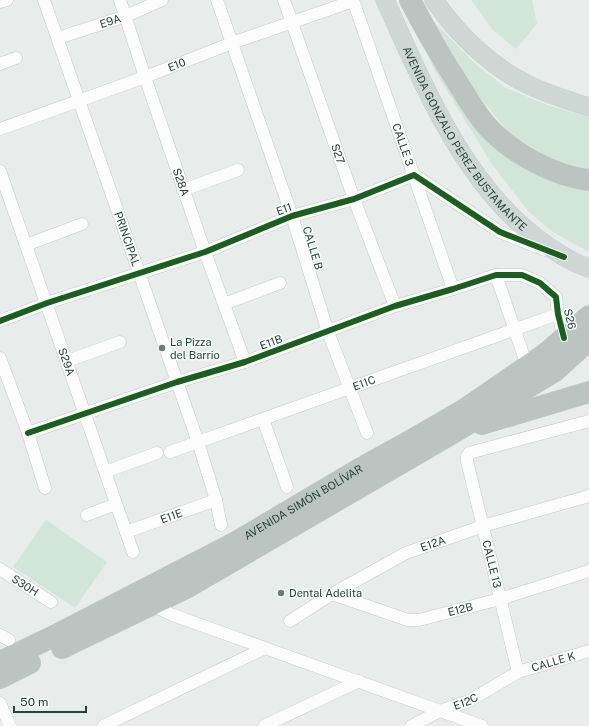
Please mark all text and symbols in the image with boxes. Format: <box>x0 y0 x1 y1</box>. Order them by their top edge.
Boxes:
street label: E9A <box>98 12 123 30</box>
street label: AVENIDA GONZALO PEREZ BUSTAMANTE <box>401 44 529 233</box>
street label: E10 <box>166 56 187 74</box>
street label: CALLE 3 <box>390 122 416 168</box>
street label: S27 <box>329 142 347 166</box>
street label: S28A <box>171 166 191 198</box>
street label: E11 <box>275 201 293 217</box>
street label: PRINCIPAL <box>112 210 142 268</box>
street label: CALLE B <box>301 225 325 271</box>
street label: S26 <box>562 308 578 331</box>
street label: E11B <box>258 332 284 352</box>
place label: La Pizza del Barrio <box>170 336 220 361</box>
marker: La Pizza del Barrio <box>157 343 167 353</box>
street label: S29A <box>56 346 77 377</box>
street label: E11C <box>351 373 377 393</box>
street label: AVENIDA SIMÓN BOLÍVAR <box>242 462 365 542</box>
street label: E11E <box>159 506 184 525</box>
street label: E12A <box>419 534 447 553</box>
street label: CALLE 13 <box>480 539 504 589</box>
street label: S30H <box>10 572 41 598</box>
place label: Dental Adelita <box>289 587 362 599</box>
marker: Dental Adelita <box>276 588 286 598</box>
street label: E12B <box>447 600 474 618</box>
street label: CALLE K <box>530 649 577 674</box>
scale bar <box>14 688 86 714</box>
street label: E12C <box>452 691 480 712</box>
text: 50 m <box>20 695 48 709</box>

